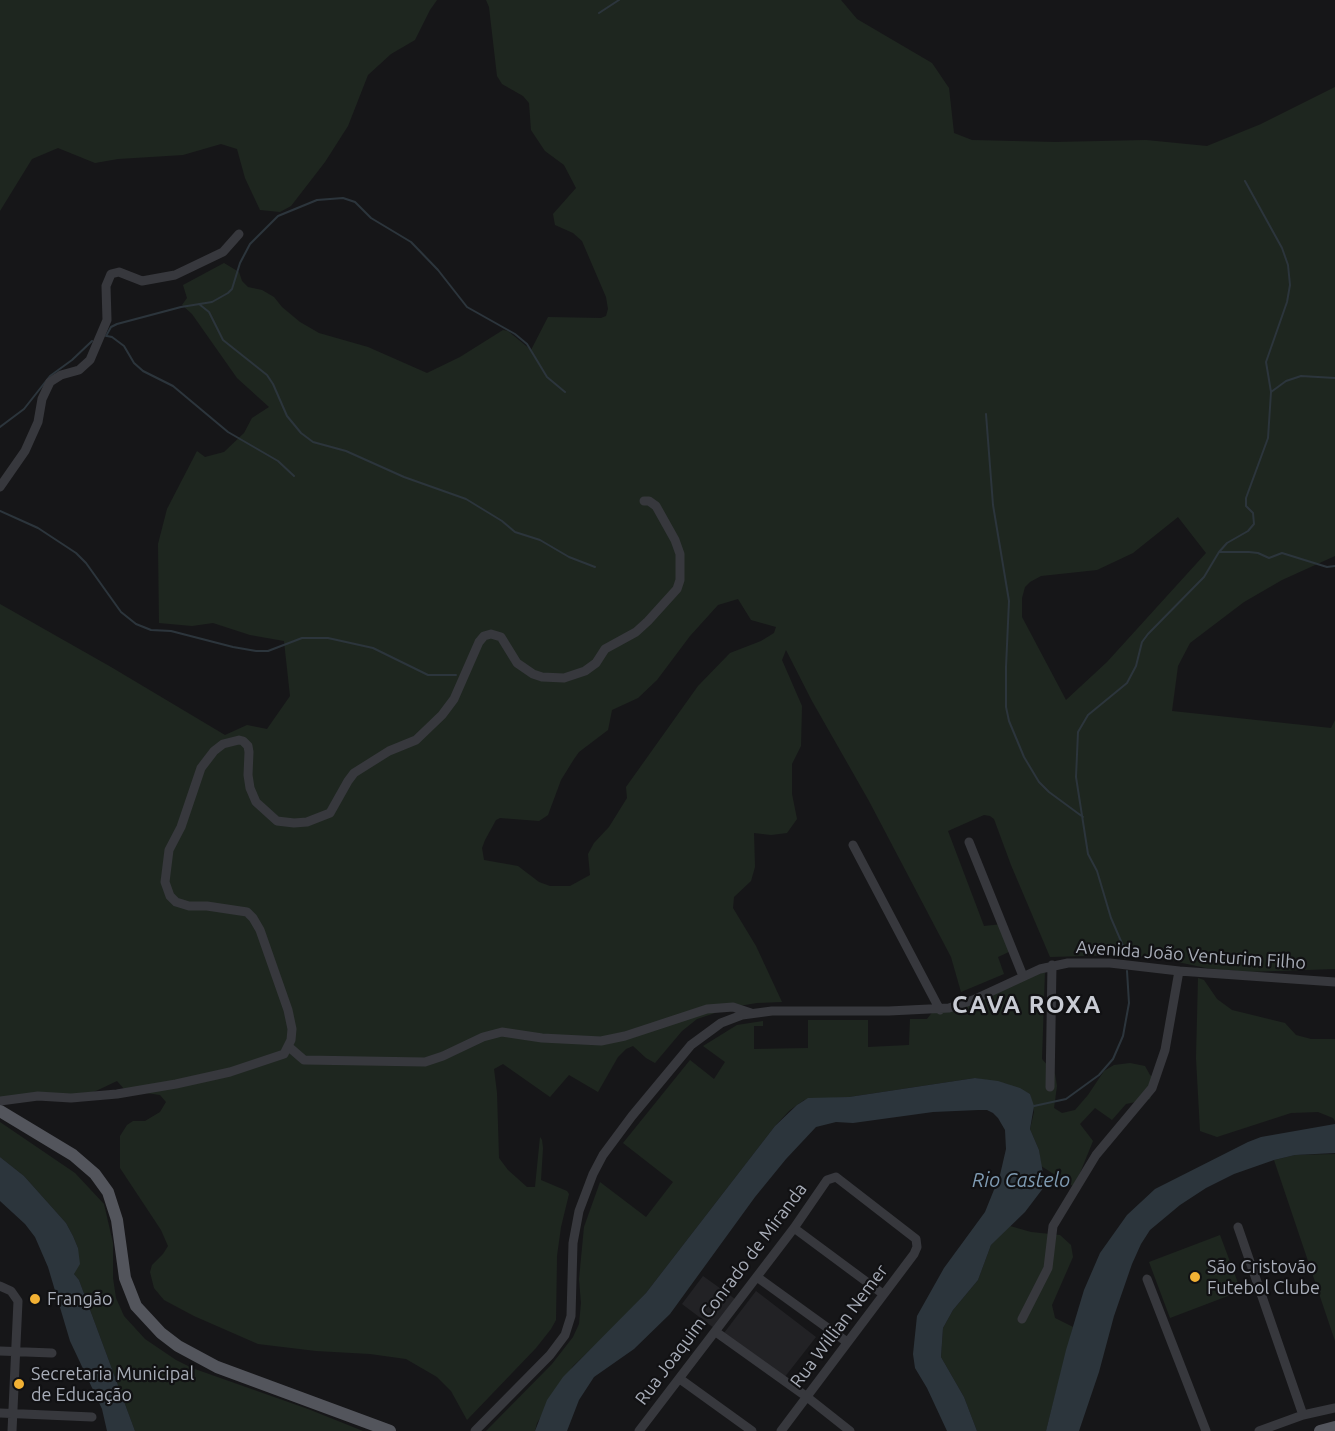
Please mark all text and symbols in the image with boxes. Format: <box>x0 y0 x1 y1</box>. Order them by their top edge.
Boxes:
street label: Avenida João Venturim Filho <box>1075 936 1307 974</box>
district label: CAVA ROXA <box>952 991 1102 1019</box>
water label: Rio Castelo <box>972 1168 1070 1192</box>
street label: Rua Joaquim Conrado de Miranda <box>630 1179 812 1409</box>
place label: São Cristovão Futebol Clube <box>1207 1256 1320 1298</box>
street label: Rua Willian Nemer <box>786 1260 892 1392</box>
marker: São Cristovão Futebol Clube <box>1188 1270 1202 1284</box>
place label: Frangão <box>47 1288 113 1310</box>
marker: Frangão <box>28 1292 42 1306</box>
place label: Secretaria Municipal de Educação <box>31 1363 194 1406</box>
marker: Secretaria Municipal de Educação <box>12 1377 26 1391</box>

